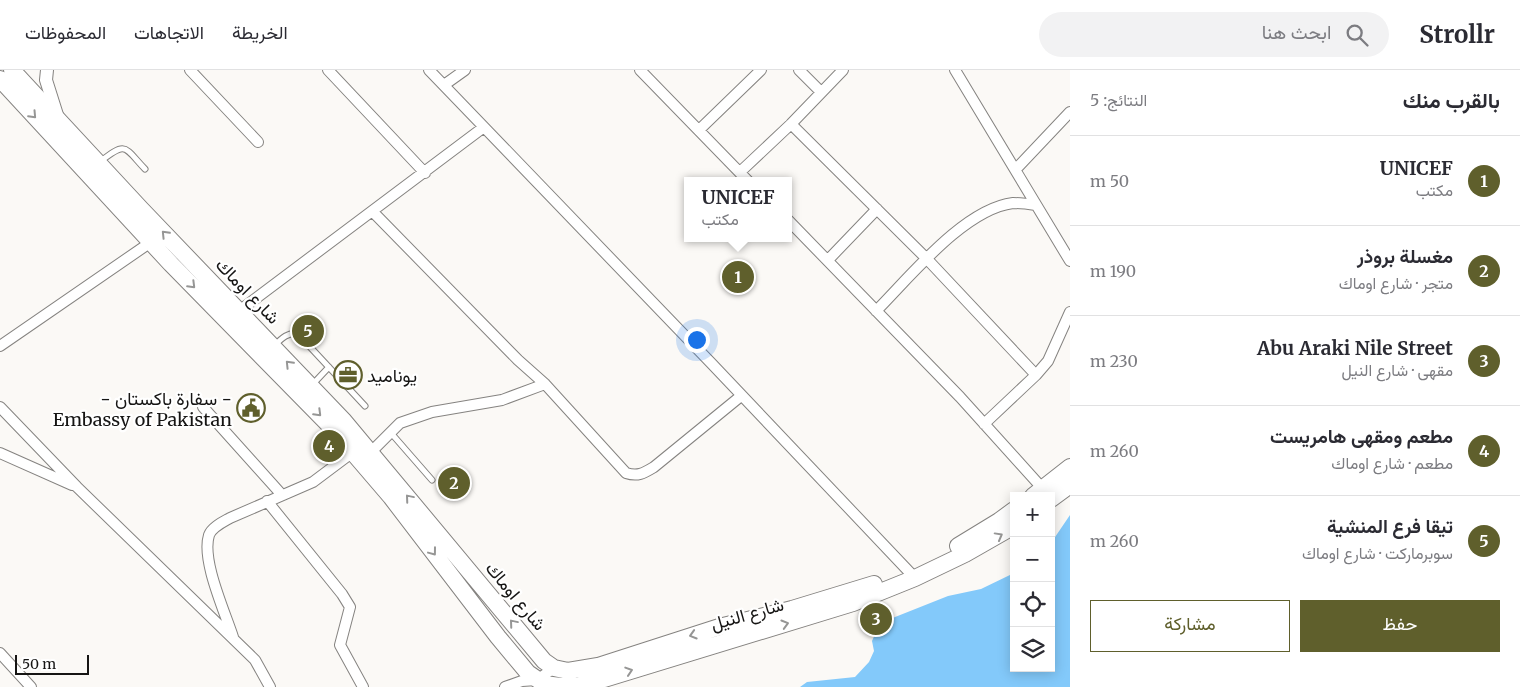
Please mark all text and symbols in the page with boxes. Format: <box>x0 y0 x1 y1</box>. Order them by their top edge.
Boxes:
search box <box>1039 12 1389 57</box>
text: Strollr <box>1419 19 1495 50</box>
text: ابحث هنا <box>1262 20 1331 44</box>
text: المحفوظات <box>25 21 106 44</box>
text: الاتجاهات <box>134 21 204 44</box>
text: الخريطة <box>232 21 288 44</box>
icon: search <box>1343 21 1371 49</box>
text: بالقرب منك <box>1403 87 1500 114</box>
text: النتائج: 5 <box>1090 90 1147 110</box>
one-way arrow <box>27 110 36 119</box>
text: UNICEF <box>1380 156 1453 180</box>
text: 50 m <box>1090 171 1129 191</box>
text: 1 <box>1480 171 1488 191</box>
popup <box>684 177 792 242</box>
text: مكتب <box>1416 180 1453 200</box>
text: UNICEF <box>701 185 775 209</box>
text: مكتب <box>701 209 739 229</box>
one-way arrow <box>162 230 171 239</box>
text: مغسلة بروذر <box>1357 244 1453 268</box>
street label: شارع اوماك <box>210 253 285 329</box>
pin: 1 <box>722 258 754 296</box>
text: 190 m <box>1090 261 1136 281</box>
text: 2 <box>1479 261 1489 281</box>
text: متجر · شارع اوماك <box>1339 273 1453 293</box>
one-way arrow <box>186 279 195 288</box>
pin: 5 <box>292 312 324 350</box>
your location <box>684 327 710 353</box>
text: Abu Araki Nile Street <box>1257 336 1453 360</box>
text: 230 m <box>1090 351 1138 371</box>
text: 3 <box>1479 351 1489 371</box>
one-way arrow <box>286 360 295 369</box>
office icon: يوناميد <box>333 360 363 390</box>
text: مقهى · شارع النيل <box>1341 360 1453 380</box>
place label: يوناميد <box>367 364 417 387</box>
place label: - سفارة باكستان - Embassy of Pakistan <box>53 387 232 431</box>
public building icon: - سفارة باكستان - Embassy of Pakistan <box>236 393 266 423</box>
one-way arrow <box>312 408 321 417</box>
text: مطعم ومقهى هامريست <box>1270 424 1453 448</box>
pin: 4 <box>313 427 345 465</box>
text: 260 m <box>1090 441 1139 461</box>
text: 4 <box>1479 441 1489 461</box>
text: مطعم · شارع اوماك <box>1331 453 1453 473</box>
pin: 2 <box>438 464 470 502</box>
map controls <box>1010 492 1055 672</box>
button: + <box>1010 492 1055 537</box>
one-way arrow <box>407 495 415 504</box>
text: تيقا فرع المنشية <box>1327 514 1453 538</box>
text: 260 m <box>1090 531 1139 551</box>
text: 5 <box>1479 531 1489 551</box>
one-way arrow <box>994 532 1003 542</box>
button: − <box>1010 537 1055 582</box>
text: سوبرماركت · شارع اوماك <box>1302 543 1453 563</box>
one-way arrow <box>427 546 435 555</box>
street label: شارع اوماك <box>480 557 551 636</box>
button: locate <box>1010 582 1055 627</box>
street label: شارع النيل <box>708 593 787 636</box>
pin: 3 <box>860 600 892 638</box>
button: مشاركة <box>1090 600 1290 652</box>
button: حفظ <box>1300 600 1500 652</box>
one-way arrow <box>780 619 789 630</box>
one-way arrow <box>509 620 518 629</box>
button: layers <box>1010 627 1055 672</box>
one-way arrow <box>690 630 698 640</box>
scale bar <box>15 652 89 675</box>
text: 50 m <box>22 655 56 673</box>
one-way arrow <box>624 667 633 677</box>

